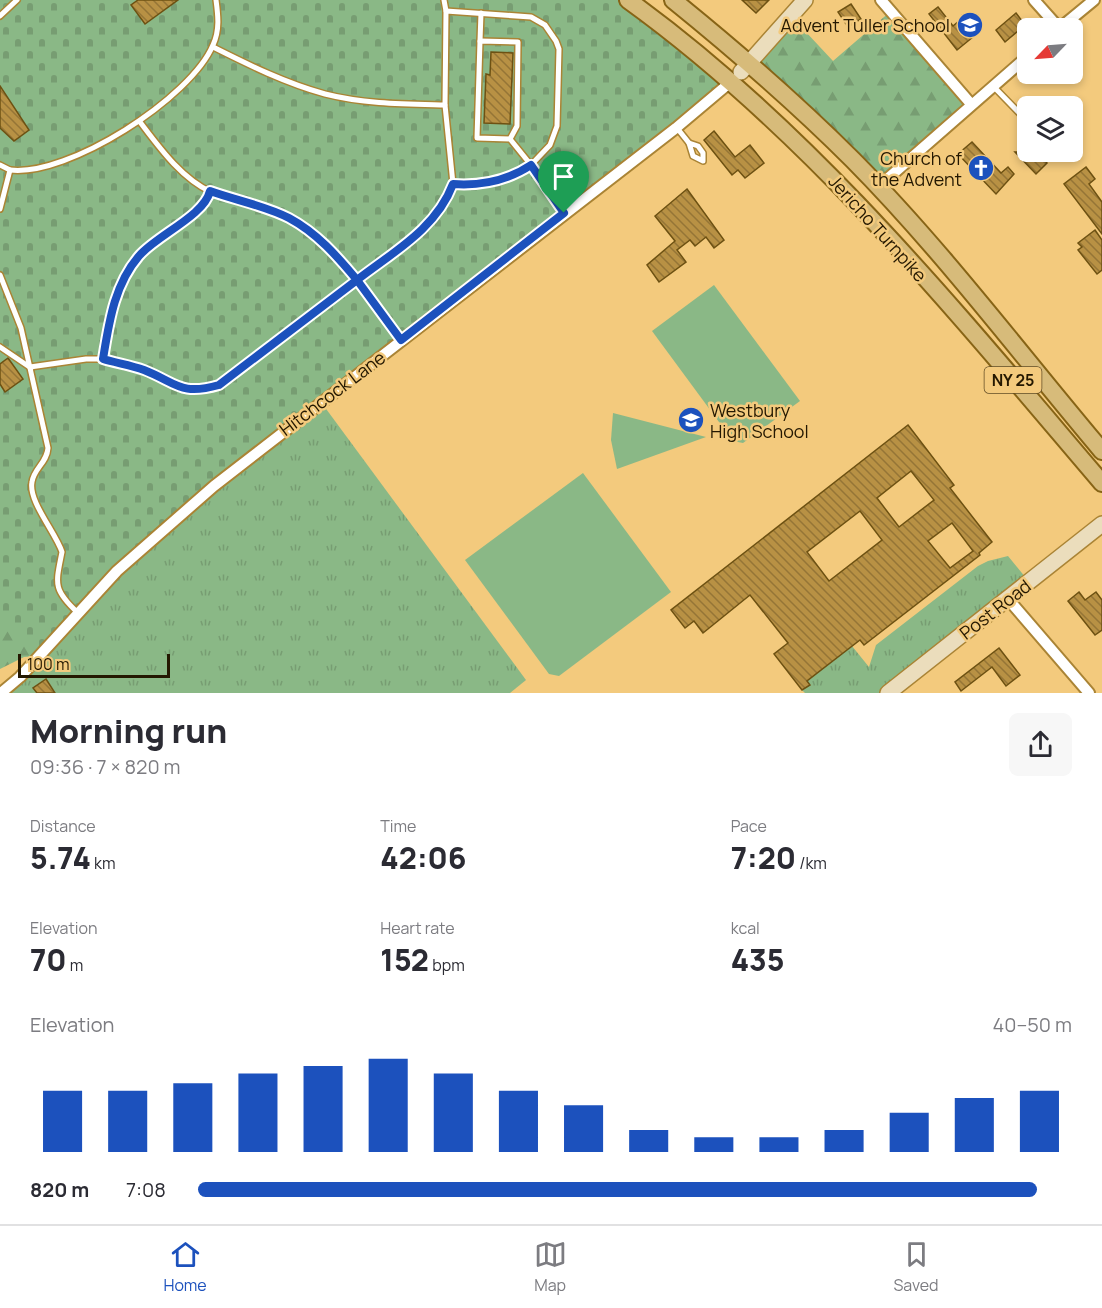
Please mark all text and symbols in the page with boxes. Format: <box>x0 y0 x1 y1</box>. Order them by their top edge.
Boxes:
school or university icon: Advent Tuller School <box>955 10 985 40</box>
place label: Advent Tuller School <box>781 13 950 37</box>
north arrow <box>1017 18 1083 84</box>
map controls <box>1017 18 1083 162</box>
button: layers <box>1017 96 1083 162</box>
place label: Church of the Advent <box>871 146 963 191</box>
pin <box>538 151 589 213</box>
church icon: Church of the Advent <box>966 153 996 183</box>
icon: arrive <box>547 160 580 193</box>
street label: Jericho Turnpike <box>823 169 933 287</box>
street label: Hitchcock Lane <box>274 345 390 441</box>
road number: NY 25 <box>984 367 1042 393</box>
place label: Westbury High School <box>710 398 809 443</box>
school or university icon: Westbury High School <box>676 405 706 435</box>
street label: Post Road <box>954 574 1036 644</box>
scale bar <box>18 651 170 678</box>
text: 100 m <box>27 653 70 675</box>
text: Morning run <box>30 708 227 753</box>
button: share <box>1009 713 1072 776</box>
text: 09:36 · 7 × 820 m <box>30 753 181 780</box>
text: Distance <box>30 815 96 837</box>
text: Time <box>380 815 416 837</box>
text: Pace <box>731 815 767 837</box>
text: 5.74 <box>30 837 91 878</box>
text: 42:06 <box>380 837 467 878</box>
text: 7:20 <box>731 837 796 878</box>
text: km <box>91 852 116 874</box>
text: /km <box>796 852 827 874</box>
text: Elevation <box>30 917 98 939</box>
text: Heart rate <box>380 917 455 939</box>
text: kcal <box>731 917 760 939</box>
text: 70 <box>30 939 67 980</box>
text: 152 <box>380 939 429 980</box>
text: 435 <box>731 939 785 980</box>
text: m <box>67 954 83 976</box>
text: bpm <box>429 954 465 976</box>
text: Elevation <box>30 1011 114 1038</box>
text: 40–50 m <box>993 1011 1072 1038</box>
text: 820 m <box>30 1176 89 1203</box>
text: 7:08 <box>126 1176 166 1203</box>
tab: Home <box>163 1238 207 1296</box>
tab: Map <box>534 1238 567 1296</box>
tab: Saved <box>893 1238 939 1296</box>

